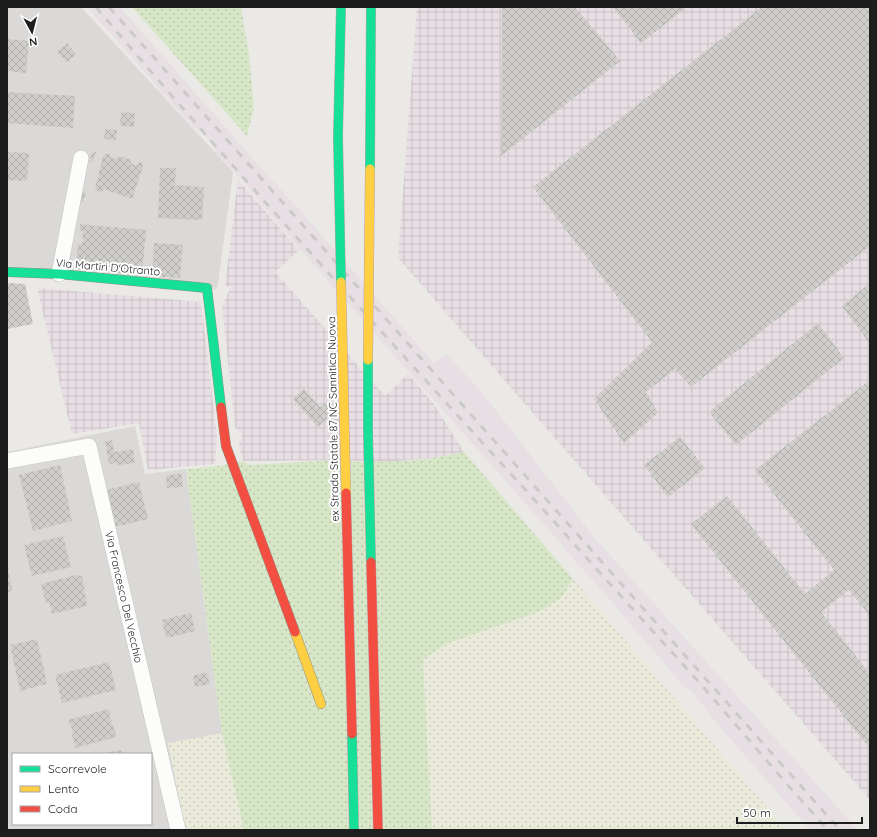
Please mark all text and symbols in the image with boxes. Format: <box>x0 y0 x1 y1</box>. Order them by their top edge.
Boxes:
north arrow <box>12 12 52 52</box>
text: N <box>28 34 38 49</box>
street label: Via Martiri D'Otranto <box>55 255 161 279</box>
street label: ex Strada Statale 87 NC Sannitica Nuova <box>324 316 342 522</box>
street label: Via Francesco Del Vecchio <box>102 530 146 665</box>
legend <box>12 753 152 825</box>
text: Scorrevole <box>48 761 107 776</box>
text: Lento <box>48 781 79 796</box>
scale bar <box>737 799 862 825</box>
text: Coda <box>48 801 78 816</box>
text: 50 m <box>743 805 771 820</box>

